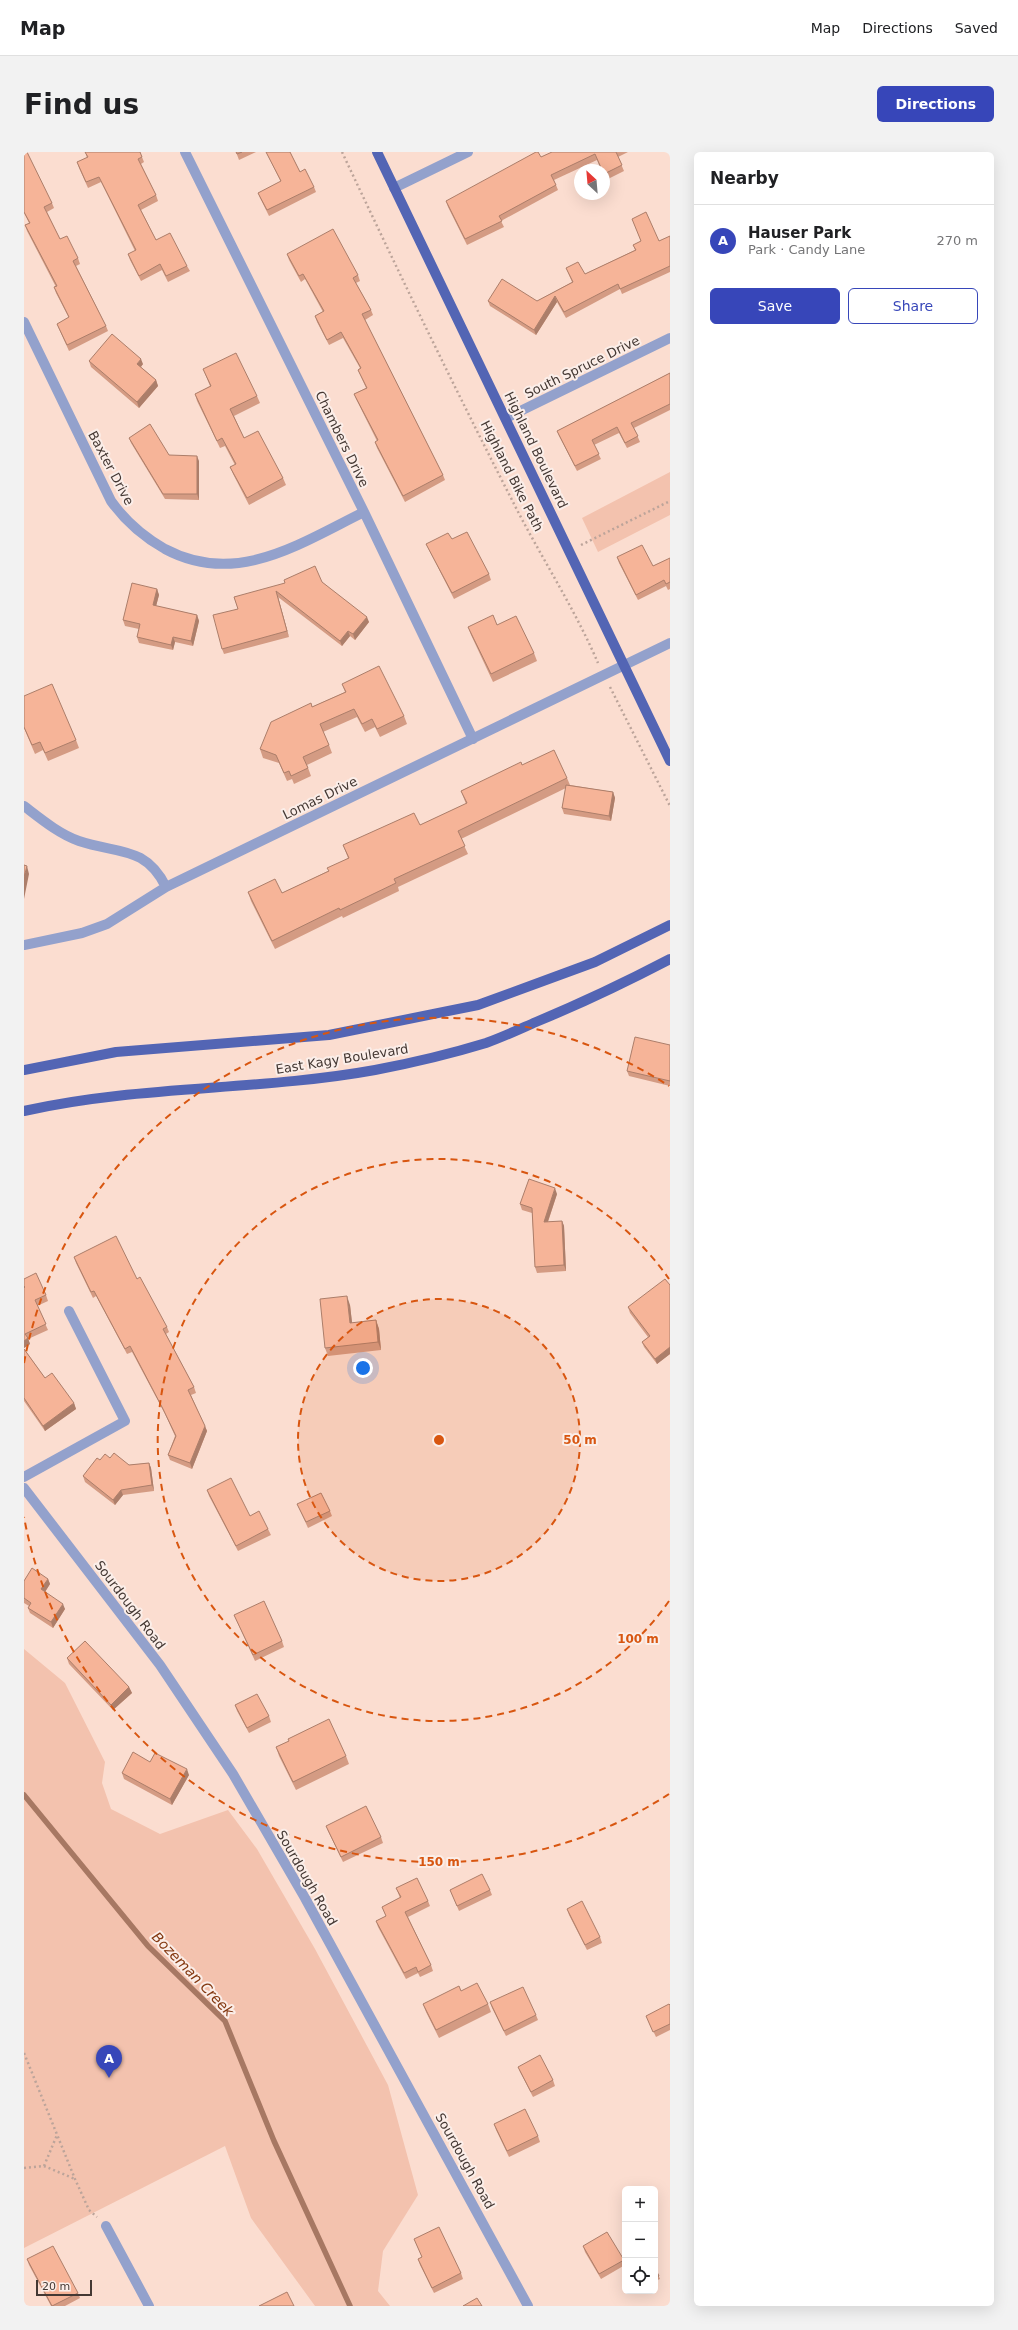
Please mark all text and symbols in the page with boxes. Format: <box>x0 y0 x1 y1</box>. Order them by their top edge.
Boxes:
text: Map <box>20 17 65 39</box>
text: Map <box>811 20 840 36</box>
text: Directions <box>862 20 933 36</box>
text: Saved <box>955 20 998 36</box>
button: Directions <box>877 86 994 122</box>
text: Find us <box>24 88 139 121</box>
north arrow <box>574 164 610 200</box>
text: Nearby <box>710 168 779 188</box>
text: Hauser Park <box>748 224 851 242</box>
text: A <box>718 233 728 248</box>
text: 270 m <box>936 233 978 248</box>
text: Park · Candy Lane <box>748 242 865 257</box>
button: Save <box>710 288 840 324</box>
button: Share <box>848 288 978 324</box>
street label: South Spruce Drive <box>522 333 642 401</box>
street label: Chambers Drive <box>312 388 372 490</box>
street label: Highland Boulevard <box>501 389 571 511</box>
street label: Highland Bike Path <box>478 418 546 534</box>
street label: Baxter Drive <box>85 428 137 508</box>
street label: Lomas Drive <box>280 773 360 823</box>
street label: East Kagy Boulevard <box>275 1041 409 1077</box>
your location <box>353 1358 373 1378</box>
centre of rings <box>432 1433 446 1447</box>
text: 50 m <box>563 1433 597 1447</box>
street label: Sourdough Road <box>92 1558 168 1652</box>
text: 100 m <box>617 1632 659 1646</box>
street label: Sourdough Road <box>274 1828 340 1928</box>
text: 150 m <box>418 1855 460 1869</box>
water label: Bozeman Creek <box>149 1929 238 2020</box>
pin: A <box>96 2045 122 2078</box>
street label: Sourdough Road <box>432 2110 498 2212</box>
map controls <box>622 2186 658 2294</box>
button: + <box>622 2186 658 2222</box>
button: − <box>622 2222 658 2258</box>
button: locate <box>622 2258 658 2294</box>
scale bar <box>36 2278 92 2297</box>
text: 20 m <box>42 2280 70 2293</box>

